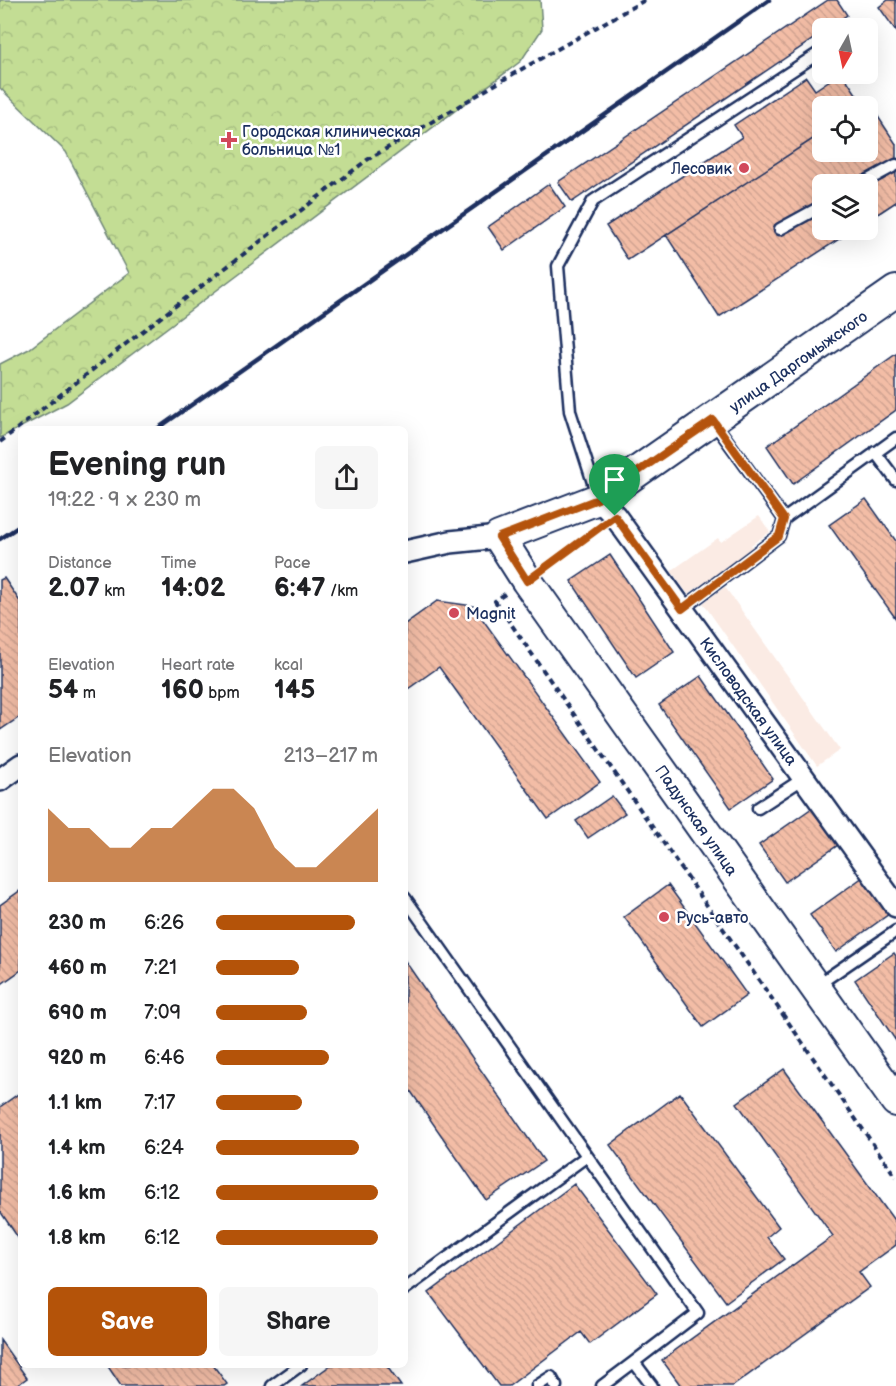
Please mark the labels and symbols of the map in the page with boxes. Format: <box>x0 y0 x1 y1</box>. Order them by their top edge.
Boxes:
north arrow <box>812 18 878 84</box>
place label: Городская клиническая больница №1 <box>242 123 421 160</box>
marker: Городская клиническая больница №1 <box>220 131 238 149</box>
place label: Лесовик <box>670 160 732 179</box>
marker: Лесовик <box>737 161 751 175</box>
street label: улица Даргомыжского <box>726 307 872 417</box>
pin <box>589 454 640 516</box>
place label: Magnit <box>466 605 516 624</box>
marker: Magnit <box>447 606 461 620</box>
street label: Кисловодская улица <box>695 634 801 770</box>
street label: Падунская улица <box>651 762 741 880</box>
place label: Русь-авто <box>676 909 748 928</box>
marker: Русь-авто <box>657 910 671 924</box>

